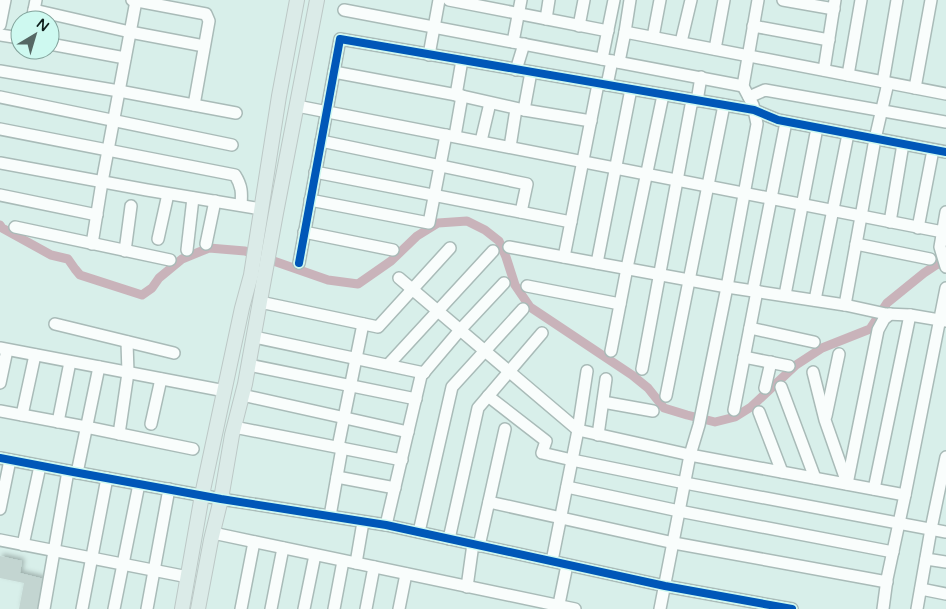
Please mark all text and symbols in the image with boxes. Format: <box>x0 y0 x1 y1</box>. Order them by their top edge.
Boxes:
north arrow <box>10 10 60 60</box>
text: N <box>33 15 52 35</box>

